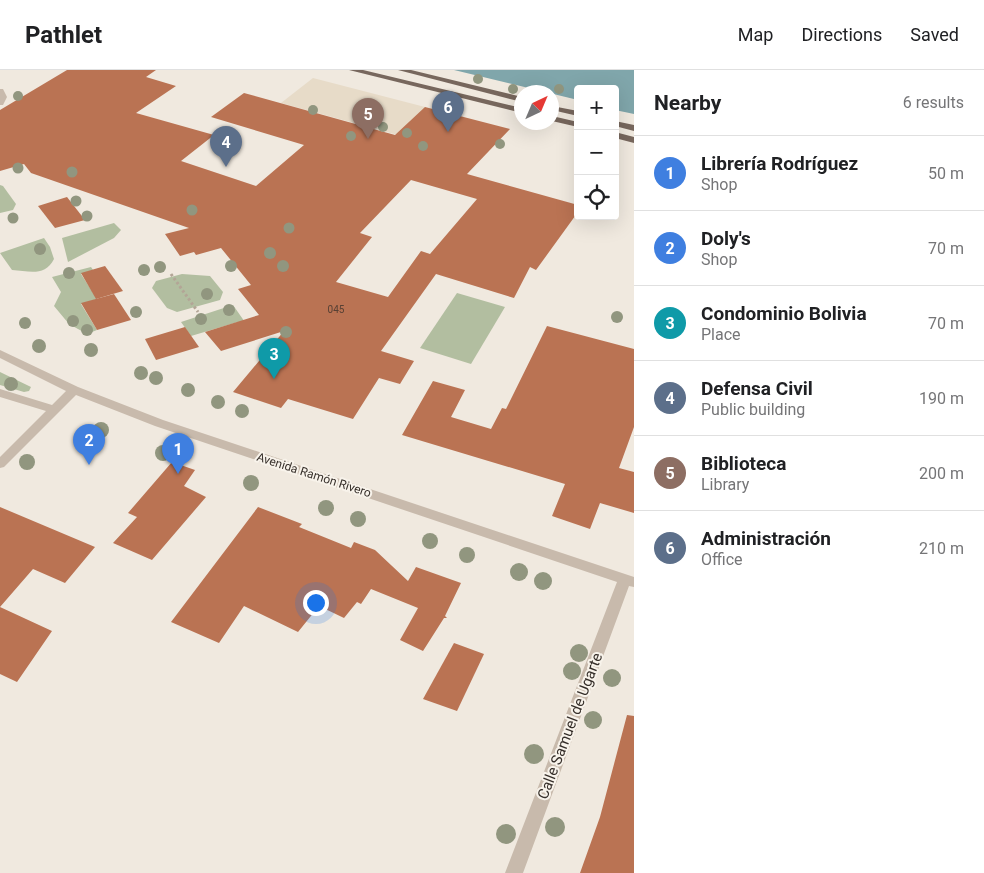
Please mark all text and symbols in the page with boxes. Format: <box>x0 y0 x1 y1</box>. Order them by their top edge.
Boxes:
text: Pathlet <box>25 21 102 49</box>
text: Map <box>738 24 773 45</box>
text: Directions <box>801 24 882 45</box>
text: Saved <box>910 24 959 45</box>
north arrow <box>514 85 559 130</box>
map controls <box>574 85 619 220</box>
button: + <box>574 85 619 130</box>
pin: 6 <box>432 91 464 132</box>
text: Nearby <box>654 91 721 115</box>
text: 6 results <box>903 93 964 112</box>
pin: 5 <box>352 98 384 139</box>
pin: 4 <box>210 126 242 167</box>
button: − <box>574 130 619 175</box>
text: Librería Rodríguez <box>701 152 858 175</box>
text: 1 <box>665 164 675 183</box>
text: 50 m <box>928 164 964 183</box>
button: locate <box>574 175 619 220</box>
text: Shop <box>701 175 737 194</box>
text: Doly's <box>701 227 751 250</box>
text: 2 <box>665 239 675 258</box>
text: 70 m <box>928 239 964 258</box>
text: Shop <box>701 250 737 269</box>
text: Condominio Bolivia <box>701 302 867 325</box>
house number: 045 <box>328 304 345 315</box>
text: 3 <box>665 314 675 333</box>
text: 70 m <box>928 314 964 333</box>
text: Place <box>701 325 741 344</box>
pin: 3 <box>258 338 290 379</box>
text: Defensa Civil <box>701 377 813 400</box>
text: 4 <box>665 389 675 408</box>
text: 190 m <box>919 389 964 408</box>
text: Public building <box>701 400 805 419</box>
pin: 2 <box>73 424 105 465</box>
pin: 1 <box>162 433 194 474</box>
street label: Avenida Ramón Rivero <box>255 450 373 500</box>
text: Biblioteca <box>701 452 786 475</box>
text: 5 <box>665 464 675 483</box>
text: 200 m <box>919 464 964 483</box>
text: Library <box>701 475 749 494</box>
text: Administración <box>701 527 831 550</box>
text: 6 <box>665 539 675 558</box>
text: 210 m <box>919 539 964 558</box>
text: Office <box>701 550 743 569</box>
your location <box>303 590 329 616</box>
street label: Calle Samuel de Ugarte <box>534 650 606 802</box>

